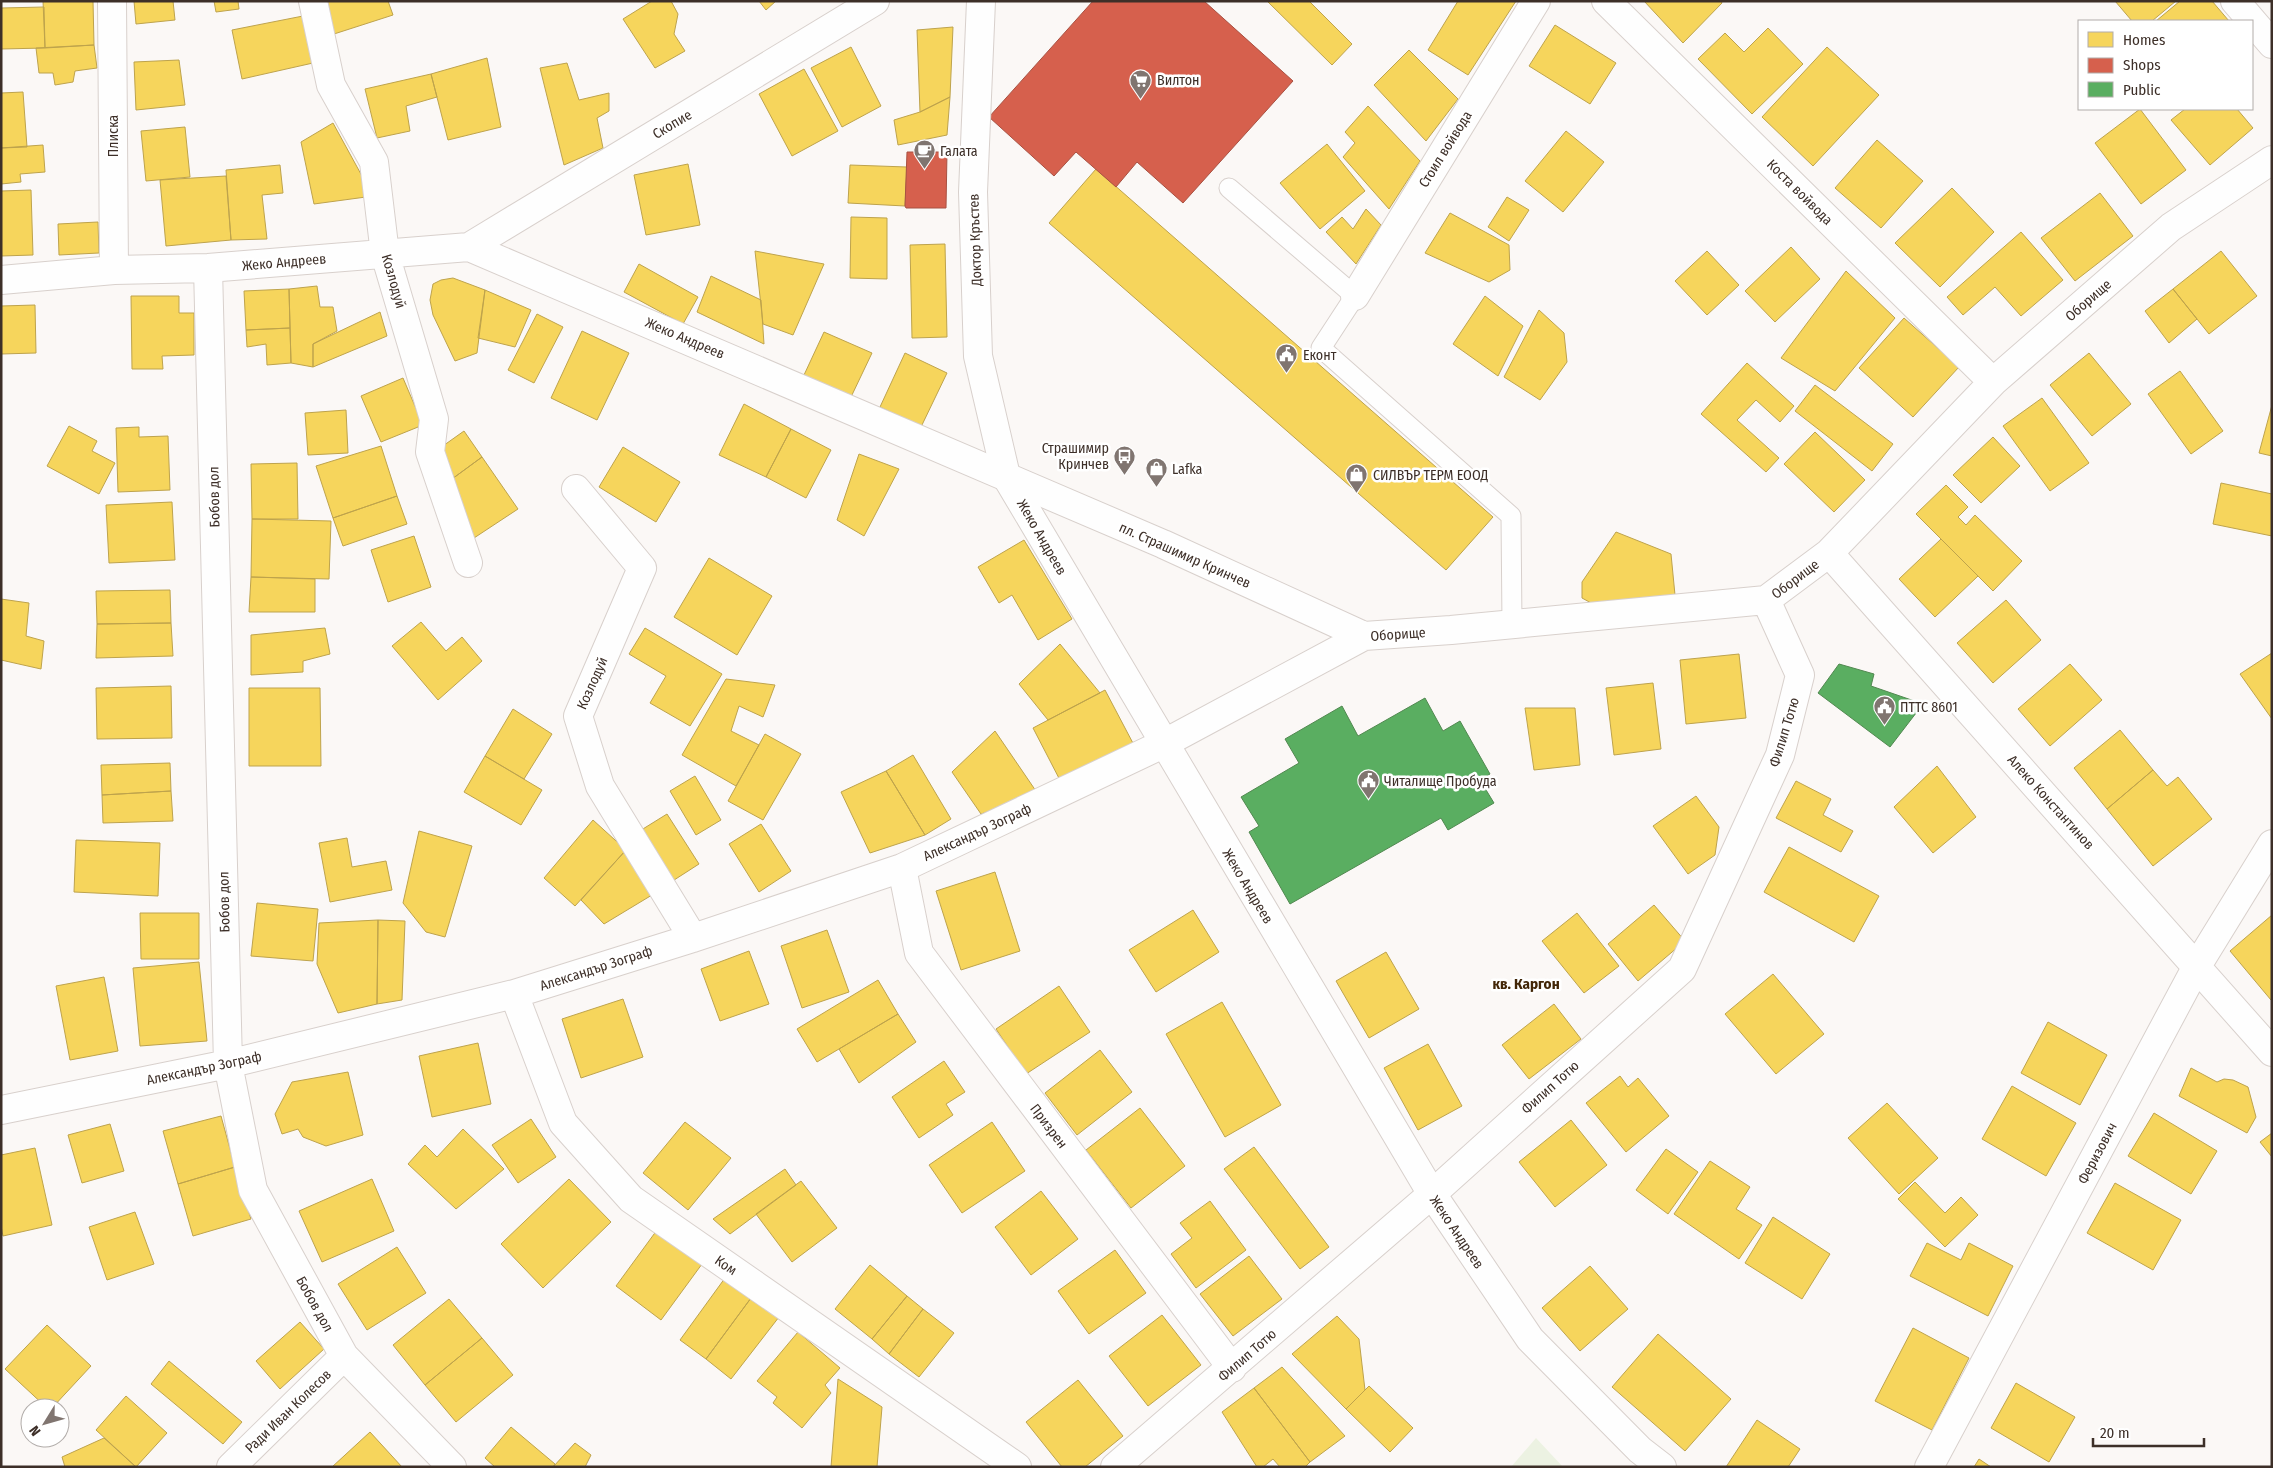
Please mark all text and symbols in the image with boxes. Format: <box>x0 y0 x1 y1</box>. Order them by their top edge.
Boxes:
legend <box>2078 20 2253 110</box>
text: Homes <box>2123 31 2165 49</box>
text: Shops <box>2123 56 2161 74</box>
supermarket icon: Вилтон <box>1129 68 1153 99</box>
place label: Вилтон <box>1157 72 1200 89</box>
text: Public <box>2123 81 2161 99</box>
street label: Скопие <box>650 106 695 143</box>
street label: Стоил войвода <box>1415 108 1476 191</box>
street label: Плиска <box>105 115 122 157</box>
cafe icon: Галата <box>912 139 936 170</box>
place label: Галата <box>940 143 978 160</box>
street label: Коста войвода <box>1763 156 1836 229</box>
street label: Доктор Кръстев <box>965 193 986 288</box>
street label: Жеко Андреев <box>241 250 327 275</box>
street label: Козлодуй <box>378 252 409 310</box>
street label: Оборище <box>2062 276 2115 325</box>
street label: Жеко Андреев <box>643 314 727 363</box>
public building icon: Еконт <box>1275 343 1299 374</box>
place label: Еконт <box>1303 347 1337 364</box>
place label: Страшимир Кринчев <box>1042 440 1109 473</box>
bus stop icon: Страшимир Кринчев <box>1113 444 1137 475</box>
shop icon: Lafka <box>1144 457 1168 488</box>
place label: Lafka <box>1172 461 1203 478</box>
shop icon: СИЛВЪР ТЕРМ ЕООД <box>1345 463 1369 494</box>
street label: Бобов дол <box>205 466 224 528</box>
place label: СИЛВЪР ТЕРМ ЕООД <box>1373 467 1489 484</box>
street label: Жеко Андреев <box>1013 496 1070 578</box>
street label: пл. Страшимир Кринчев <box>1116 519 1253 592</box>
street label: Оборище <box>1768 556 1823 603</box>
street label: Оборище <box>1370 624 1426 645</box>
street label: Козлодуй <box>573 654 612 712</box>
street label: Филип Тотю <box>1766 695 1803 769</box>
public building icon: ПТТС 8601 <box>1872 695 1896 726</box>
place label: ПТТС 8601 <box>1900 699 1958 716</box>
street label: Алеко Константинов <box>2004 752 2098 853</box>
public building icon: Читалище Пробуда <box>1356 769 1380 800</box>
place label: Читалище Пробуда <box>1384 773 1497 790</box>
street label: Александър Зограф <box>920 800 1034 865</box>
street label: Жеко Андреев <box>1219 846 1277 927</box>
street label: Бобов дол <box>215 871 234 933</box>
street label: Александър Зограф <box>538 942 655 995</box>
district label: кв. Каргон <box>1492 975 1560 993</box>
street label: Александър Зограф <box>145 1048 263 1089</box>
street label: Филип Тотю <box>1518 1057 1583 1118</box>
street label: Призрен <box>1026 1101 1071 1152</box>
street label: Феризович <box>2074 1120 2121 1187</box>
street label: Жеко Андреев <box>1426 1193 1487 1272</box>
street label: Ком <box>711 1252 740 1279</box>
street label: Бобов дол <box>292 1273 337 1335</box>
street label: Филип Тотю <box>1215 1325 1280 1385</box>
street label: Ради Иван Колесов <box>242 1366 335 1457</box>
north arrow <box>20 1398 70 1448</box>
scale bar <box>2093 1416 2204 1448</box>
text: N <box>26 1422 44 1439</box>
text: 20 m <box>2100 1424 2130 1442</box>

